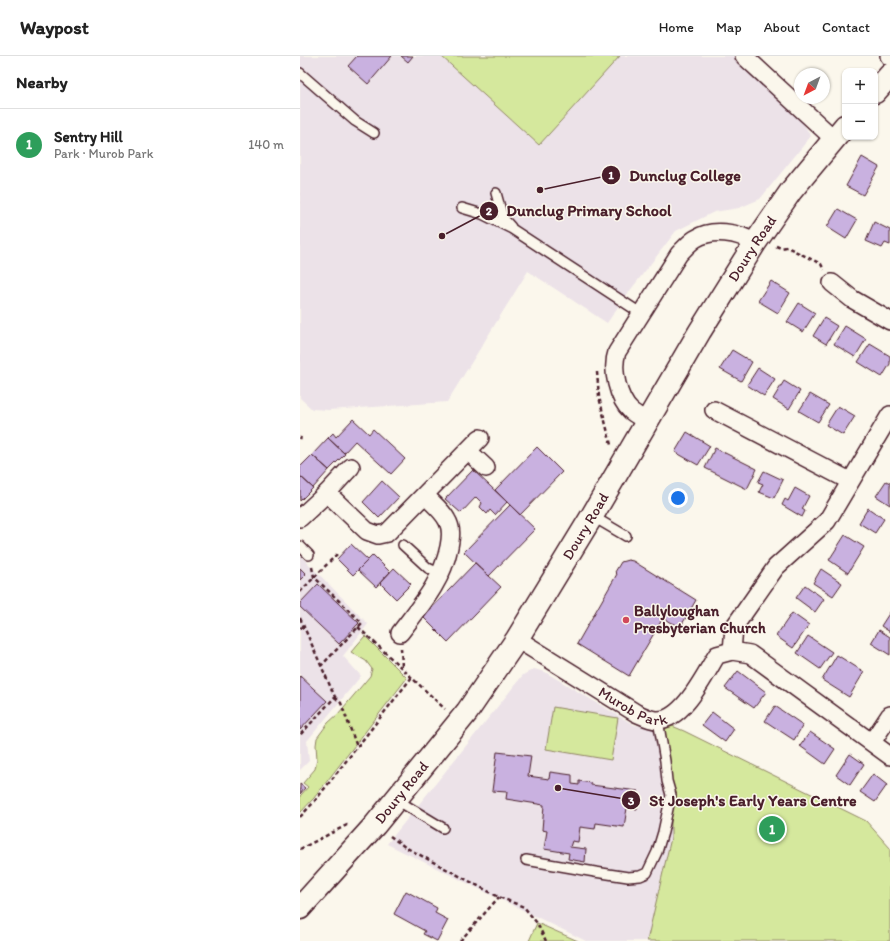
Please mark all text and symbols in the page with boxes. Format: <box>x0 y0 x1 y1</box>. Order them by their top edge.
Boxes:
text: Waypost <box>20 16 89 39</box>
text: Home <box>659 19 694 36</box>
text: Map <box>716 19 742 36</box>
text: About <box>764 19 800 36</box>
text: Contact <box>822 19 870 36</box>
north arrow <box>794 68 830 104</box>
map controls <box>842 68 878 140</box>
button: + <box>842 68 878 104</box>
text: Nearby <box>16 72 68 92</box>
button: − <box>842 104 878 140</box>
text: Sentry Hill <box>54 128 123 146</box>
text: 1 <box>26 137 32 152</box>
text: 140 m <box>248 137 284 152</box>
text: Park · Murob Park <box>54 146 153 161</box>
callout: Dunclug College <box>601 161 749 189</box>
text: Dunclug College <box>629 166 741 186</box>
text: 1 <box>608 168 614 182</box>
callout: Dunclug Primary School <box>479 197 680 225</box>
text: Dunclug Primary School <box>506 201 672 221</box>
text: 2 <box>486 204 493 218</box>
street label: Doury Road <box>724 212 780 285</box>
your location <box>668 488 688 508</box>
street label: Doury Road <box>558 489 613 563</box>
place label: Ballyloughan Presbyterian Church <box>634 602 766 638</box>
marker: Ballyloughan Presbyterian Church <box>621 615 631 625</box>
street label: Murob Park <box>595 683 669 729</box>
street label: Doury Road <box>371 757 432 827</box>
callout: St Joseph's Early Years Centre <box>621 786 864 814</box>
text: St Joseph's Early Years Centre <box>649 791 857 811</box>
text: 3 <box>628 794 635 808</box>
pin: 1 <box>759 814 785 844</box>

